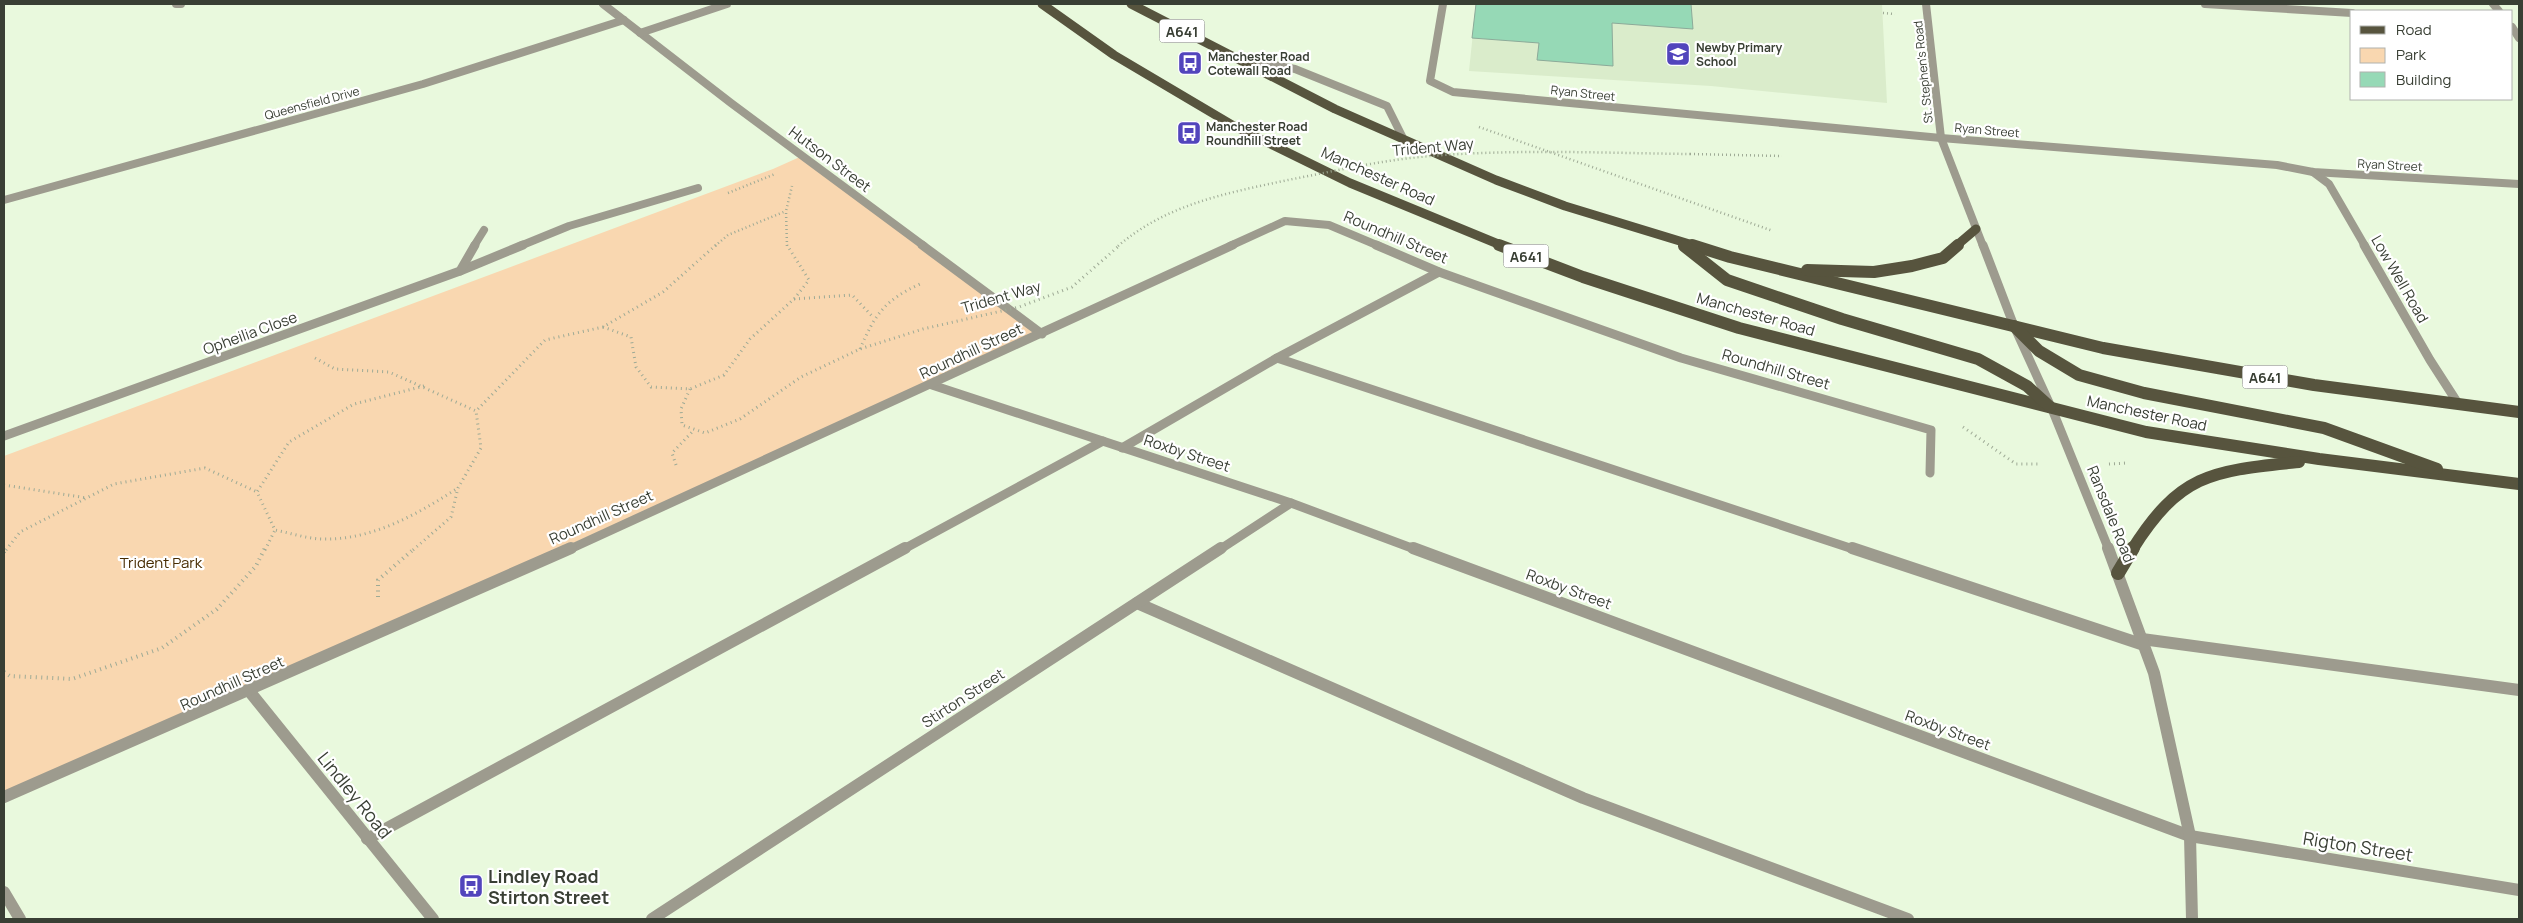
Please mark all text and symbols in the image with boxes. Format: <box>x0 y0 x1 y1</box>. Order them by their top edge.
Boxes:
legend <box>2350 10 2513 100</box>
text: Road <box>2396 19 2432 40</box>
road number: A641 <box>1160 20 1204 42</box>
street label: St. Stephen's Road <box>1909 20 1937 124</box>
place label: Newby Primary School <box>1696 39 1782 70</box>
school or university icon: Newby Primary School <box>1665 41 1691 67</box>
text: Park <box>2396 44 2426 65</box>
place label: Manchester Road Cotewall Road <box>1208 48 1310 79</box>
bus stop icon: Manchester Road Cotewall Road <box>1177 50 1203 76</box>
text: Building <box>2396 69 2451 90</box>
street label: Ryan Street <box>1550 81 1616 105</box>
street label: Queensfield Drive <box>263 82 361 124</box>
place label: Manchester Road Roundhill Street <box>1206 118 1308 149</box>
street label: Ryan Street <box>1954 119 2020 141</box>
bus stop icon: Manchester Road Roundhill Street <box>1176 120 1202 146</box>
street label: Hutson Street <box>785 121 875 197</box>
street label: Trident Way <box>1391 133 1475 161</box>
street label: Manchester Road <box>1318 142 1438 210</box>
street label: Ryan Street <box>2357 155 2423 175</box>
street label: Roundhill Street <box>1341 206 1451 268</box>
street label: Low Well Road <box>2366 231 2434 327</box>
road number: A641 <box>1504 245 1548 268</box>
street label: Trident Way <box>959 276 1043 318</box>
street label: Manchester Road <box>1694 287 1818 341</box>
street label: Opheilia Close <box>200 306 300 360</box>
street label: Roundhill Street <box>916 318 1026 384</box>
street label: Roundhill Street <box>1720 344 1832 394</box>
road number: A641 <box>2242 366 2288 388</box>
street label: Manchester Road <box>2085 390 2209 436</box>
street label: Roxby Street <box>1141 429 1233 477</box>
street label: Ransdale Road <box>2082 462 2140 566</box>
street label: Roundhill Street <box>546 485 656 549</box>
park label: Trident Park <box>120 552 203 573</box>
street label: Roxby Street <box>1523 564 1615 614</box>
street label: Roundhill Street <box>177 651 287 715</box>
street label: Stirton Street <box>918 663 1008 733</box>
street label: Roxby Street <box>1902 705 1994 755</box>
street label: Lindley Road <box>313 747 397 843</box>
street label: Rigton Street <box>2301 825 2415 867</box>
place label: Lindley Road Stirton Street <box>488 864 609 909</box>
bus stop icon: Lindley Road Stirton Street <box>458 873 484 899</box>

